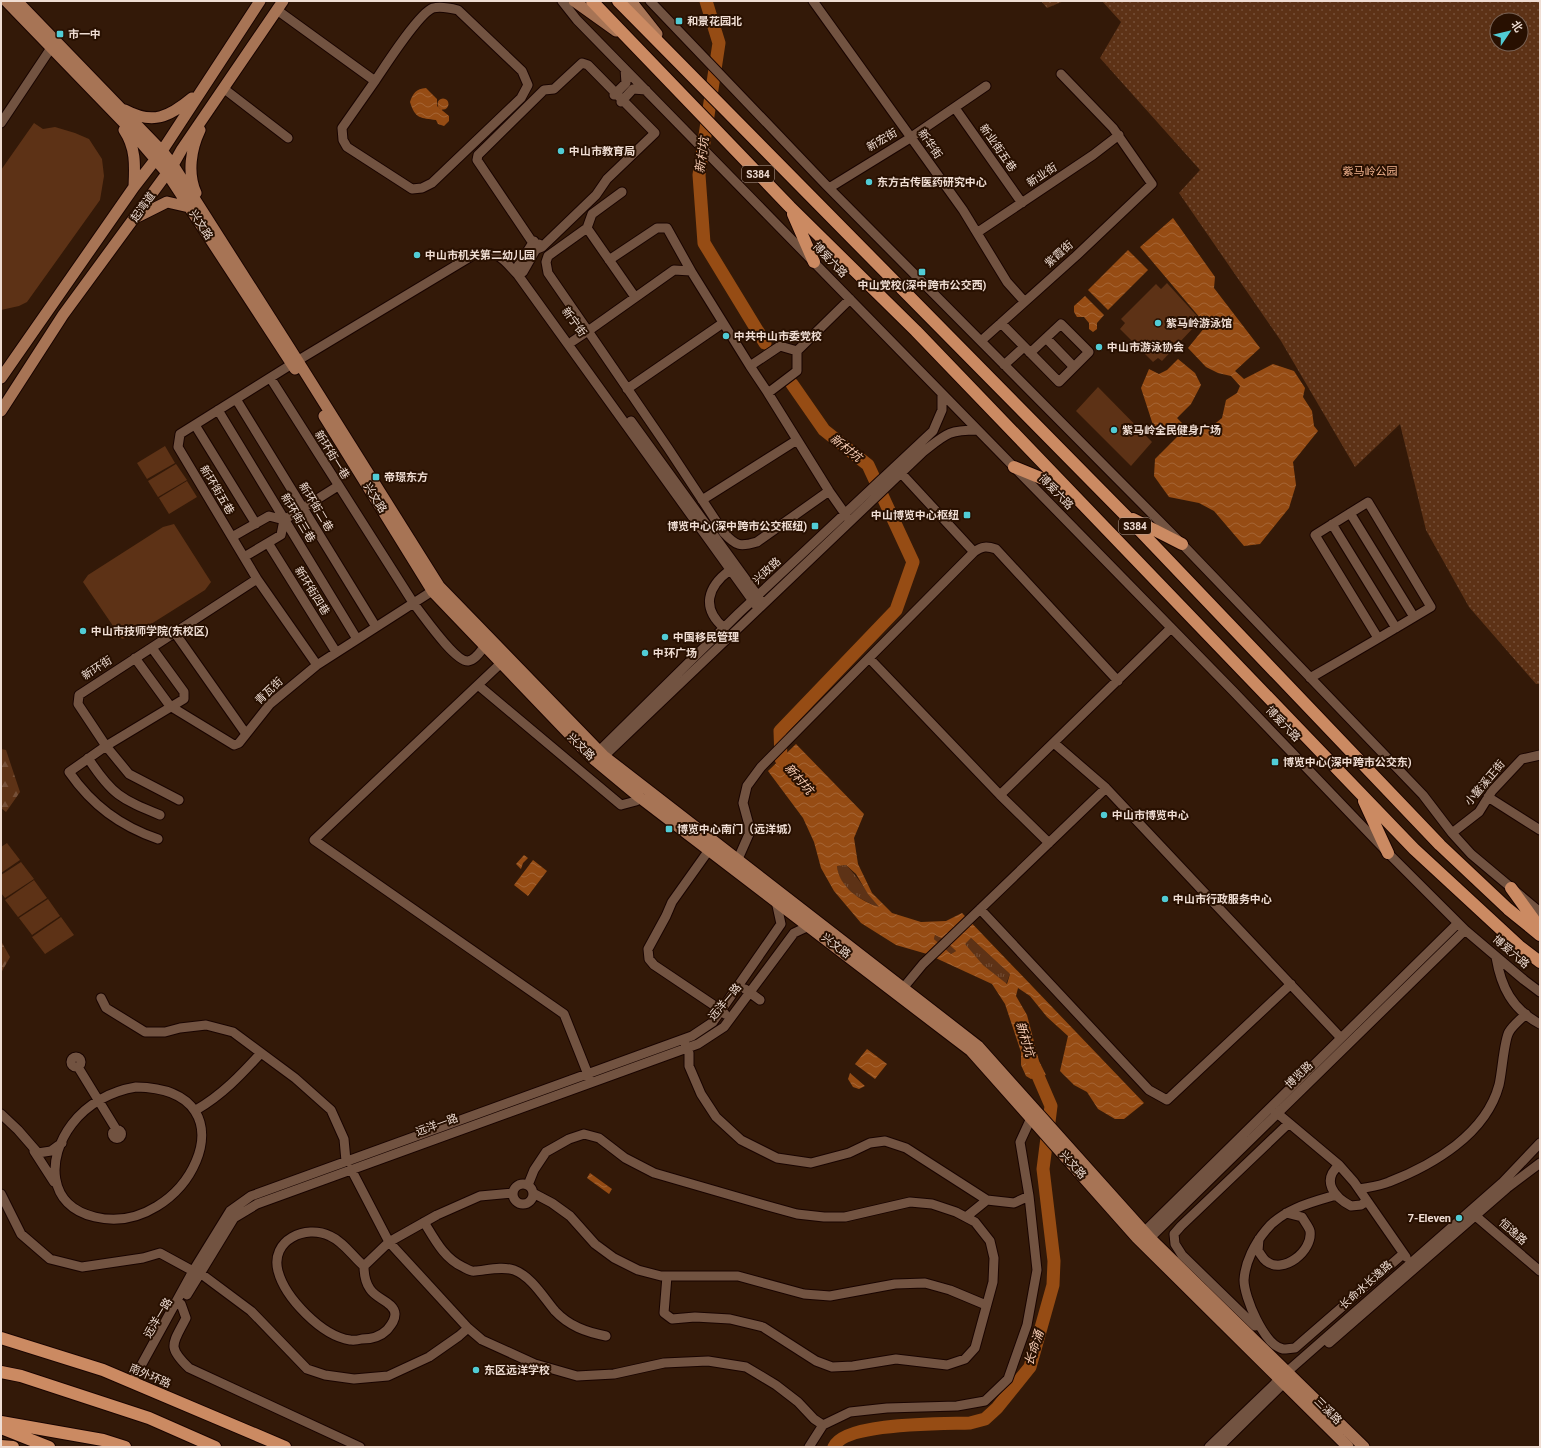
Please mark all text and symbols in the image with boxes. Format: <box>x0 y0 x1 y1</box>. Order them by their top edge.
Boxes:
north arrow <box>1489 12 1529 52</box>
place label: 和景花园北 <box>687 15 742 28</box>
marker: 和景花园北 <box>674 16 684 26</box>
text: 北 <box>1508 18 1525 35</box>
place label: 市一中 <box>68 28 101 41</box>
marker: 市一中 <box>55 29 65 39</box>
street label: 新业街五巷 <box>977 122 1019 174</box>
street label: 新宏街 <box>864 126 900 154</box>
street label: 新华街 <box>915 127 945 161</box>
water label: 新村坑 <box>693 134 712 174</box>
place label: 中山市教育局 <box>569 145 635 158</box>
marker: 中山市教育局 <box>556 146 566 156</box>
street label: 新业街 <box>1025 161 1059 189</box>
park label: 紫马岭公园 <box>1343 165 1398 178</box>
road number: S384 <box>742 166 774 182</box>
place label: 东方古传医药研究中心 <box>877 176 987 189</box>
marker: 东方古传医药研究中心 <box>864 177 874 187</box>
street label: 起湾道 <box>128 190 158 224</box>
street label: 兴文路 <box>187 208 215 242</box>
street label: 紫霞街 <box>1042 238 1076 270</box>
street label: 博爱六路 <box>810 240 850 280</box>
place label: 中山市机关第二幼儿园 <box>425 249 535 262</box>
marker: 中山市机关第二幼儿园 <box>412 250 422 260</box>
marker: 中山党校(深中跨市公交西) <box>917 267 927 277</box>
place label: 中山党校(深中跨市公交西) <box>858 279 986 292</box>
street label: 新宁街 <box>559 305 589 339</box>
place label: 紫马岭游泳馆 <box>1166 317 1232 330</box>
marker: 紫马岭游泳馆 <box>1153 318 1163 328</box>
place label: 中共中山市委党校 <box>734 330 822 343</box>
marker: 中共中山市委党校 <box>721 331 731 341</box>
place label: 中山市游泳协会 <box>1107 341 1184 354</box>
marker: 中山市游泳协会 <box>1094 342 1104 352</box>
place label: 紫马岭全民健身广场 <box>1122 424 1221 437</box>
marker: 紫马岭全民健身广场 <box>1109 425 1119 435</box>
street label: 新环街一巷 <box>312 428 352 482</box>
water label: 新村坑 <box>828 431 866 466</box>
street label: 新环街五巷 <box>197 463 237 517</box>
place label: 帝璟东方 <box>384 471 428 484</box>
marker: 帝璟东方 <box>371 472 381 482</box>
street label: 博爱六路 <box>1036 472 1076 512</box>
street label: 新环街二巷 <box>296 480 336 534</box>
street label: 兴文路 <box>361 481 389 515</box>
street label: 新环街三巷 <box>278 491 318 545</box>
place label: 中山博览中心枢纽 <box>871 509 959 522</box>
marker: 中山博览中心枢纽 <box>962 510 972 520</box>
road number: S384 <box>1119 518 1151 534</box>
place label: 博览中心(深中跨市公交枢纽) <box>667 520 807 533</box>
marker: 博览中心(深中跨市公交枢纽) <box>810 521 820 531</box>
street label: 兴政路 <box>750 555 784 587</box>
street label: 新环街四巷 <box>292 564 332 618</box>
place label: 中山市技师学院(东校区) <box>91 625 209 638</box>
marker: 中山市技师学院(东校区) <box>78 626 88 636</box>
place label: 中国移民管理 <box>673 631 739 644</box>
marker: 中国移民管理 <box>660 632 670 642</box>
place label: 中环广场 <box>653 647 697 660</box>
marker: 中环广场 <box>640 648 650 658</box>
street label: 新环街 <box>80 654 114 682</box>
street label: 青瓦街 <box>253 675 285 707</box>
street label: 博爱六路 <box>1263 704 1303 744</box>
street label: 兴文路 <box>565 731 597 763</box>
place label: 博览中心(深中跨市公交东) <box>1283 756 1412 769</box>
marker: 博览中心(深中跨市公交东) <box>1270 757 1280 767</box>
street label: 小鳌溪正街 <box>1462 758 1508 808</box>
water label: 新村坑 <box>782 761 818 799</box>
place label: 中山市博览中心 <box>1112 809 1189 822</box>
marker: 中山市博览中心 <box>1099 810 1109 820</box>
place label: 博览中心南门（远洋城） <box>677 823 798 836</box>
marker: 博览中心南门（远洋城） <box>664 824 674 834</box>
place label: 中山市行政服务中心 <box>1173 893 1272 906</box>
marker: 中山市行政服务中心 <box>1160 894 1170 904</box>
street label: 兴文路 <box>819 931 853 961</box>
street label: 博爱六路 <box>1490 933 1532 971</box>
street label: 远洋一路 <box>706 981 744 1023</box>
water label: 新村坑 <box>1013 1020 1038 1060</box>
street label: 博览路 <box>1283 1059 1315 1091</box>
street label: 远洋一路 <box>414 1111 460 1139</box>
street label: 兴文路 <box>1057 1148 1089 1182</box>
place label: 7-Eleven <box>1408 1212 1451 1225</box>
marker: 7-Eleven <box>1454 1213 1464 1223</box>
street label: 恒逸路 <box>1496 1216 1530 1248</box>
street label: 长命水长逸路 <box>1337 1258 1395 1312</box>
street label: 远洋一路 <box>141 1296 175 1340</box>
water label: 长命涌 <box>1022 1327 1047 1367</box>
street label: 南外环路 <box>127 1361 173 1391</box>
place label: 东区远洋学校 <box>484 1364 550 1377</box>
marker: 东区远洋学校 <box>471 1365 481 1375</box>
street label: 三溪路 <box>1312 1395 1344 1427</box>

